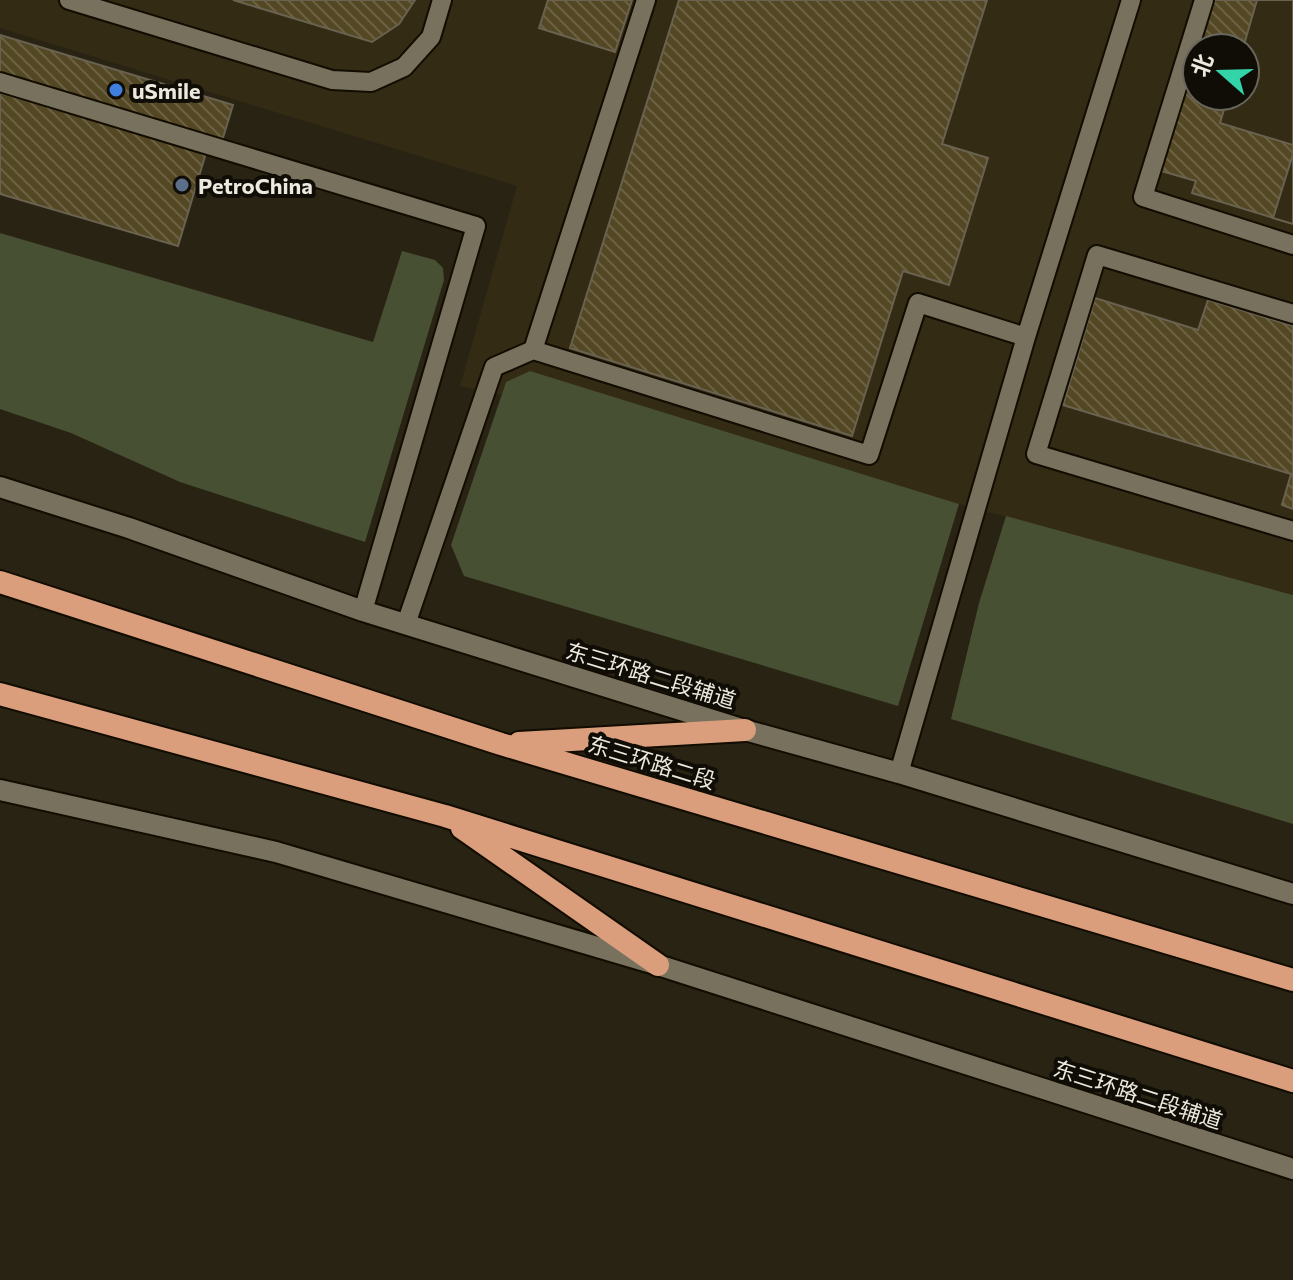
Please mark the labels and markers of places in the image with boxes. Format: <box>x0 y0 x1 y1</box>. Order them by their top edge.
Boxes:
place label: uSmile <box>132 77 201 104</box>
marker: uSmile <box>107 81 125 99</box>
place label: PetroChina <box>198 172 313 199</box>
marker: PetroChina <box>173 176 191 194</box>

